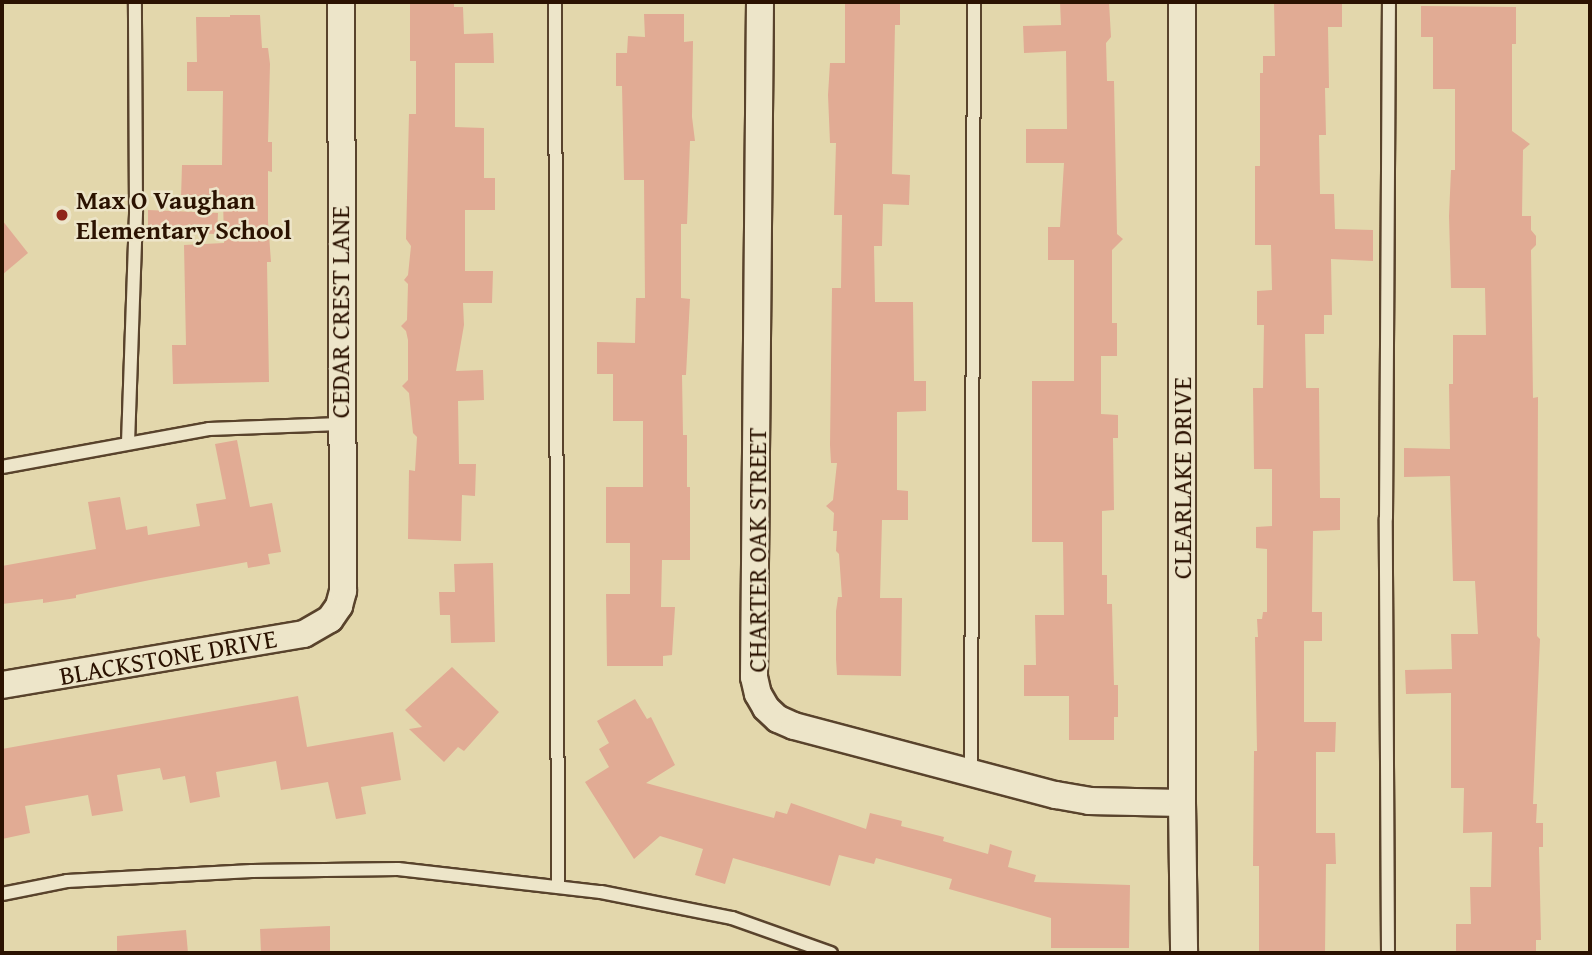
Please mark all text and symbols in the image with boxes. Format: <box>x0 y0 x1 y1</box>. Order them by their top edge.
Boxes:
place label: Max O Vaughan Elementary School <box>76 184 292 246</box>
street label: CEDAR CREST LANE <box>324 206 356 418</box>
marker: Max O Vaughan Elementary School <box>54 207 70 223</box>
street label: CLEARLAKE DRIVE <box>1166 377 1198 579</box>
street label: CHARTER OAK STREET <box>741 427 773 673</box>
street label: BLACKSTONE DRIVE <box>57 623 279 691</box>

